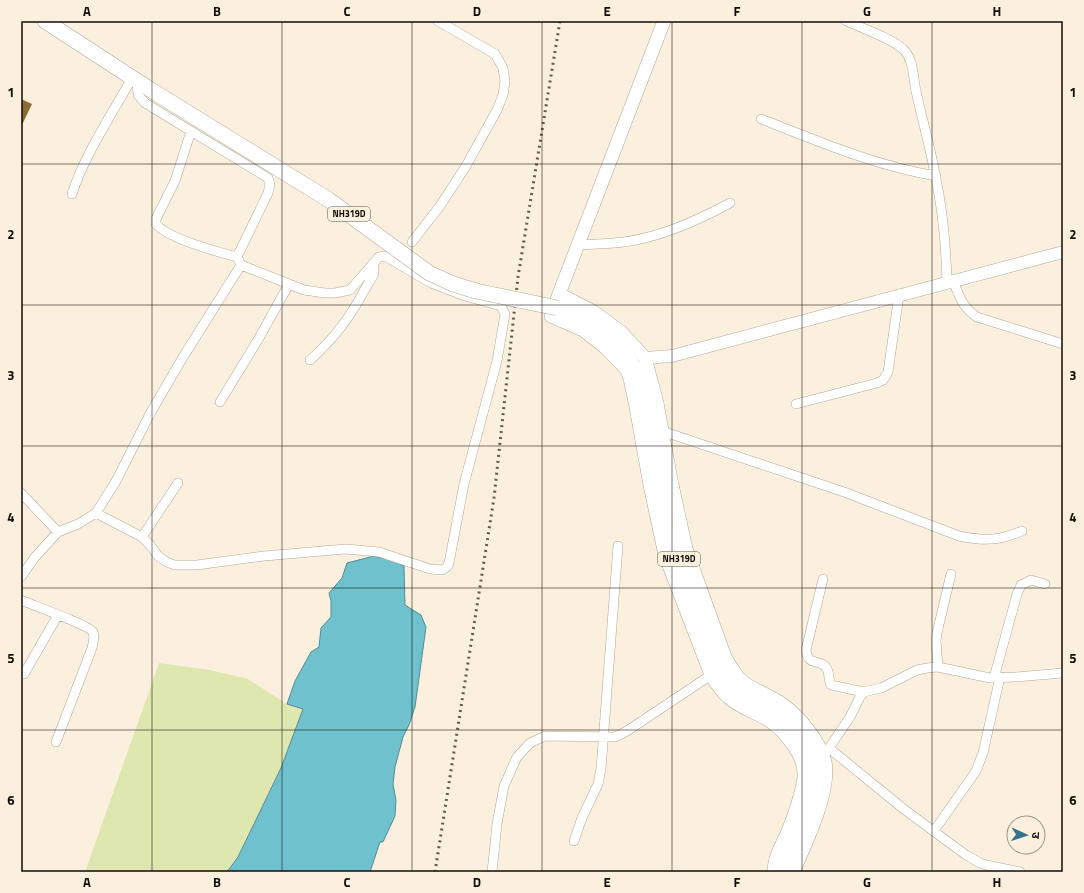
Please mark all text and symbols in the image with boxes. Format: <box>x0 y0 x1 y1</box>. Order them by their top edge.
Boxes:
text: A <box>83 1 91 21</box>
text: B <box>213 1 221 21</box>
text: C <box>343 1 351 21</box>
text: D <box>473 1 481 21</box>
text: E <box>603 1 611 21</box>
text: F <box>734 1 741 21</box>
text: G <box>863 1 871 21</box>
text: H <box>993 1 1001 21</box>
text: 1 <box>7 82 15 102</box>
text: 1 <box>1069 82 1077 102</box>
road number: NH319D <box>328 207 370 221</box>
text: 2 <box>7 224 15 244</box>
text: 2 <box>1069 224 1077 244</box>
text: 3 <box>7 365 15 385</box>
text: 3 <box>1069 365 1077 385</box>
text: 4 <box>7 507 15 527</box>
text: 4 <box>1069 507 1077 527</box>
road number: NH319D <box>658 552 700 566</box>
text: 5 <box>7 648 15 668</box>
text: 5 <box>1069 648 1077 668</box>
text: 6 <box>7 790 15 810</box>
text: 6 <box>1069 790 1077 810</box>
north arrow <box>1006 815 1046 855</box>
text: उ <box>1028 832 1044 840</box>
text: A <box>83 872 91 892</box>
text: B <box>213 872 221 892</box>
text: C <box>343 872 351 892</box>
text: D <box>473 872 481 892</box>
text: E <box>603 872 611 892</box>
text: F <box>734 872 741 892</box>
text: G <box>863 872 871 892</box>
text: H <box>993 872 1001 892</box>

